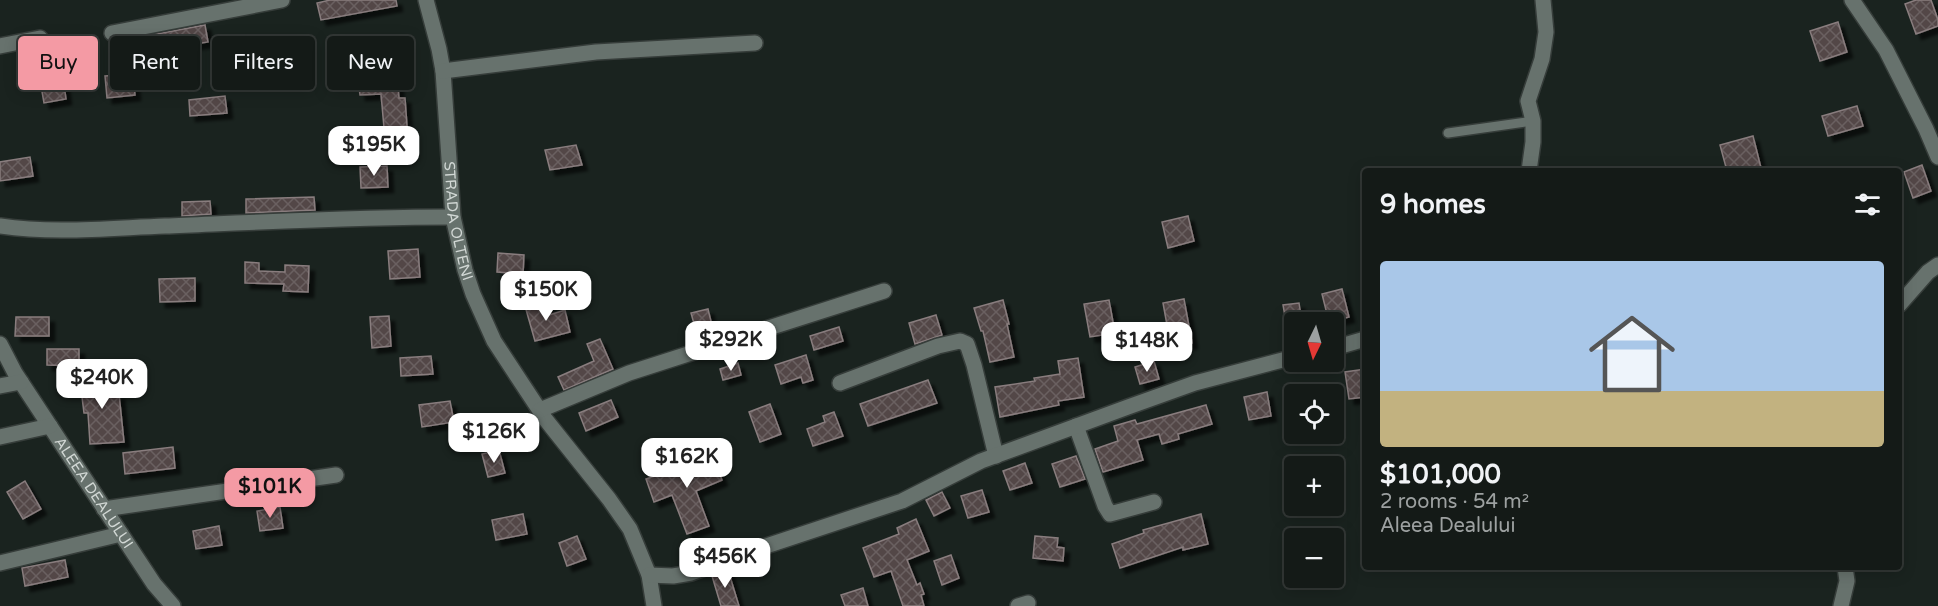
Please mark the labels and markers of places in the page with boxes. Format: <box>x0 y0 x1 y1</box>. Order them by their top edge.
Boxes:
pin: $195K <box>332 126 416 177</box>
pin: $150K <box>504 271 588 322</box>
pin: $292K <box>689 321 773 372</box>
pin: $148K <box>1105 322 1189 373</box>
pin: $240K <box>60 359 144 410</box>
pin: $126K <box>452 413 536 464</box>
pin: $162K <box>645 438 729 489</box>
pin: $101K <box>228 468 312 519</box>
pin: $456K <box>683 538 767 589</box>

